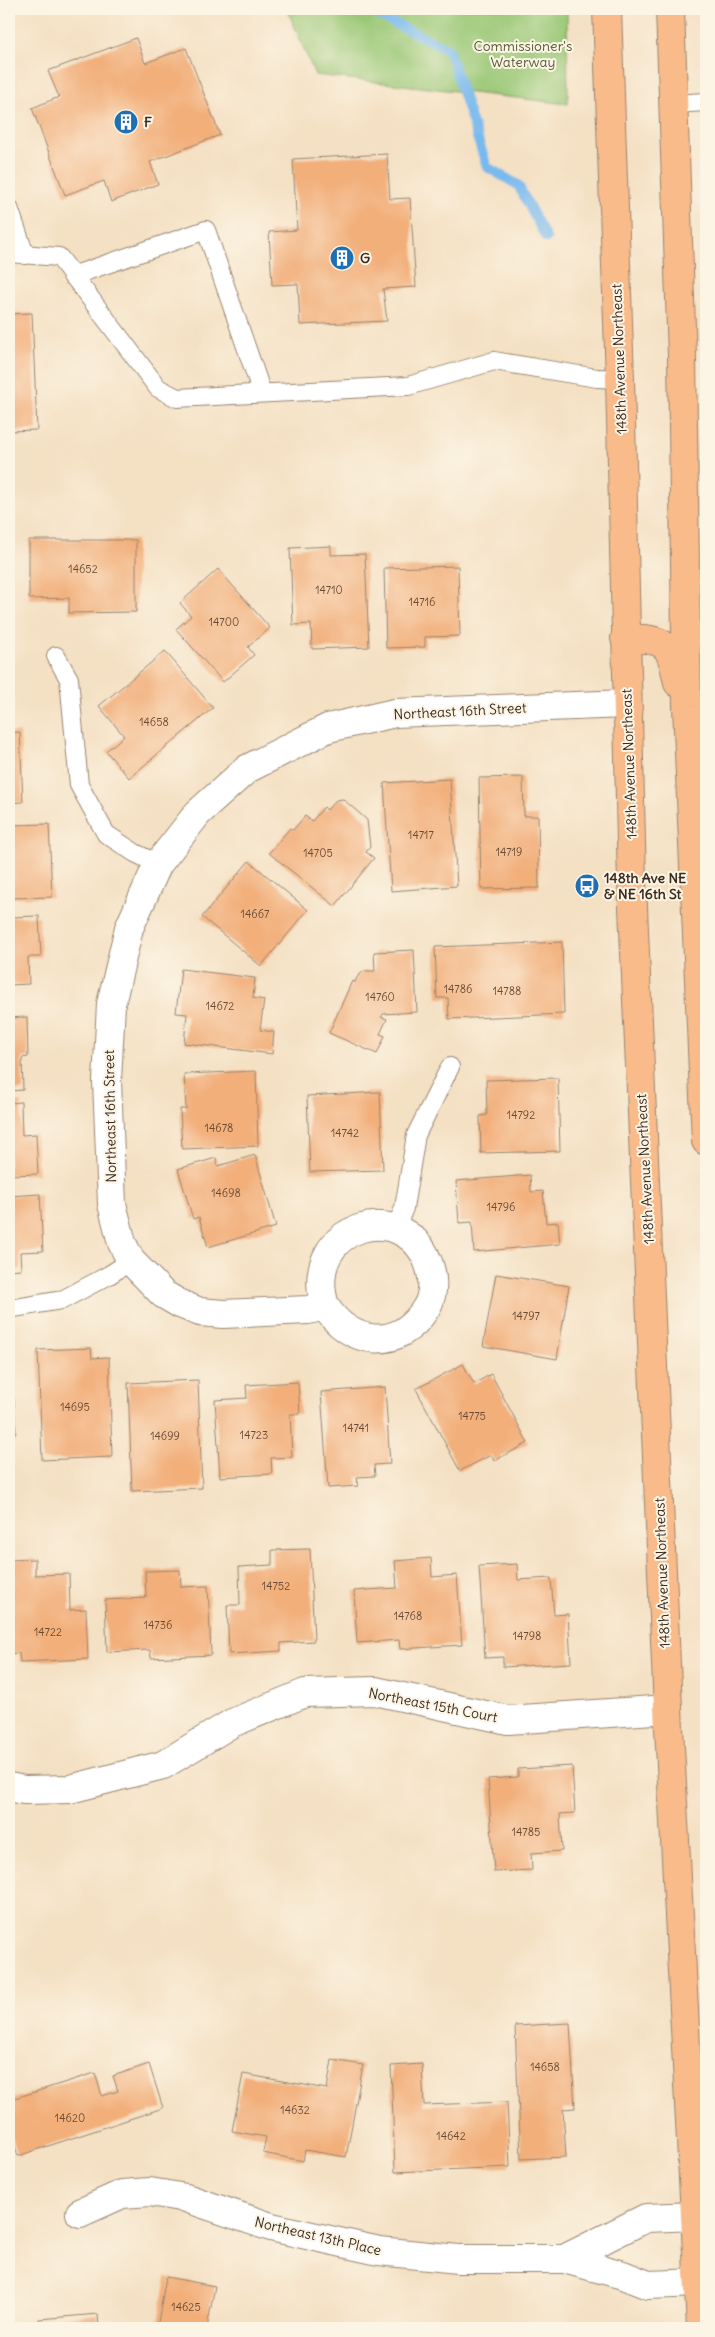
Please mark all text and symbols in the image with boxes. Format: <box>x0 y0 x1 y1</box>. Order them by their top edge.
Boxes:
park label: Commissioner's Waterway <box>474 37 572 71</box>
building icon: F <box>113 109 139 135</box>
place label: F <box>144 113 152 131</box>
building icon: G <box>329 245 355 271</box>
place label: G <box>360 249 370 267</box>
street label: 148th Avenue Northeast <box>607 283 631 435</box>
house number: 14652 <box>68 562 98 576</box>
house number: 14710 <box>315 583 343 597</box>
house number: 14716 <box>409 595 435 609</box>
house number: 14700 <box>209 615 239 629</box>
street label: 148th Avenue Northeast <box>617 688 641 840</box>
street label: Northeast 16th Street <box>393 699 527 723</box>
house number: 14658 <box>139 715 169 729</box>
house number: 14717 <box>408 828 434 842</box>
house number: 14719 <box>496 845 522 859</box>
house number: 14705 <box>303 846 333 860</box>
place label: 148th Ave NE & NE 16th St <box>604 869 686 903</box>
bus stop icon: 148th Ave NE & NE 16th St <box>574 873 600 899</box>
house number: 14667 <box>241 907 270 921</box>
house number: 14786 <box>444 982 472 996</box>
house number: 14788 <box>493 984 521 998</box>
house number: 14760 <box>365 990 395 1004</box>
house number: 14672 <box>206 999 234 1013</box>
street label: Northeast 16th Street <box>100 1049 120 1183</box>
street label: 148th Avenue Northeast <box>632 1093 658 1245</box>
house number: 14792 <box>507 1108 535 1122</box>
house number: 14678 <box>205 1121 233 1135</box>
house number: 14742 <box>331 1126 359 1140</box>
house number: 14698 <box>211 1186 241 1200</box>
house number: 14796 <box>487 1200 515 1214</box>
house number: 14797 <box>512 1309 540 1323</box>
house number: 14695 <box>60 1400 90 1414</box>
house number: 14775 <box>458 1409 486 1423</box>
house number: 14741 <box>343 1421 369 1435</box>
house number: 14723 <box>240 1428 268 1442</box>
house number: 14699 <box>150 1429 180 1443</box>
street label: 148th Avenue Northeast <box>650 1497 674 1649</box>
house number: 14752 <box>262 1579 290 1593</box>
house number: 14768 <box>394 1609 422 1623</box>
house number: 14736 <box>144 1618 172 1632</box>
house number: 14722 <box>34 1625 62 1639</box>
house number: 14798 <box>513 1629 541 1643</box>
street label: Northeast 15th Court <box>367 1684 499 1726</box>
house number: 14785 <box>512 1825 540 1839</box>
house number: 14658 <box>530 2060 560 2074</box>
house number: 14632 <box>280 2103 310 2117</box>
house number: 14620 <box>55 2111 85 2125</box>
house number: 14642 <box>436 2129 466 2143</box>
street label: Northeast 13th Place <box>253 2213 383 2259</box>
house number: 14625 <box>171 2300 201 2314</box>

